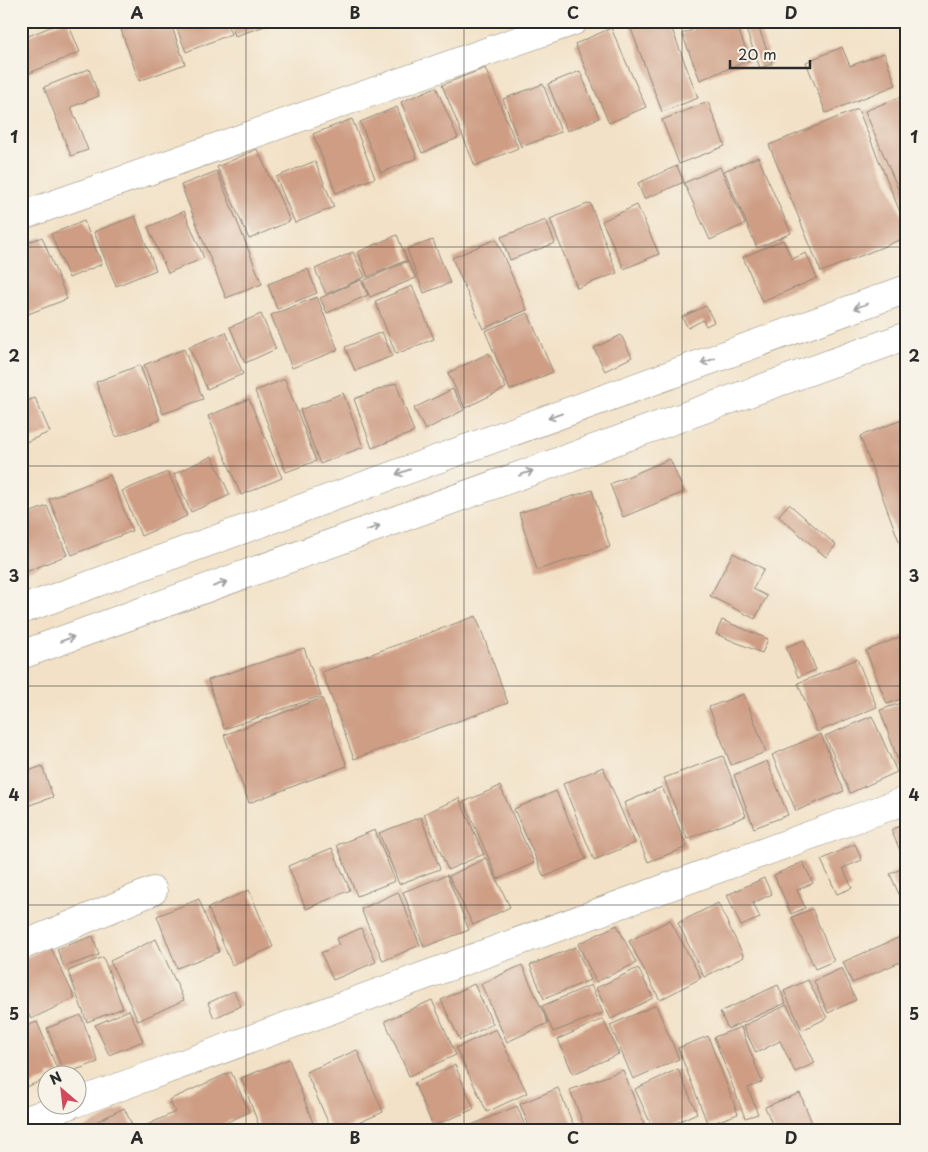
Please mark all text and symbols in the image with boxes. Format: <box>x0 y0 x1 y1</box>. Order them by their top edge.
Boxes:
text: A <box>131 0 144 24</box>
text: B <box>350 0 361 24</box>
text: C <box>567 0 579 24</box>
text: D <box>785 0 797 24</box>
scale bar <box>730 38 810 70</box>
text: 20 m <box>738 42 777 65</box>
text: 1 <box>10 124 18 148</box>
text: 1 <box>910 124 918 148</box>
one-way arrow <box>854 302 869 311</box>
text: 2 <box>8 343 20 367</box>
text: 2 <box>908 343 920 367</box>
one-way arrow <box>701 357 716 366</box>
one-way arrow <box>548 412 564 421</box>
one-way arrow <box>395 468 411 477</box>
one-way arrow <box>517 468 533 477</box>
one-way arrow <box>365 523 380 532</box>
text: 3 <box>9 563 19 587</box>
text: 3 <box>909 563 919 587</box>
one-way arrow <box>212 579 227 588</box>
one-way arrow <box>59 634 74 643</box>
text: 4 <box>9 782 20 806</box>
text: 4 <box>909 782 920 806</box>
text: 5 <box>9 1001 19 1025</box>
text: 5 <box>909 1001 919 1025</box>
north arrow <box>38 1064 88 1114</box>
text: N <box>46 1066 65 1090</box>
text: A <box>131 1125 144 1149</box>
text: B <box>350 1125 361 1149</box>
text: C <box>567 1125 579 1149</box>
text: D <box>785 1125 797 1149</box>

